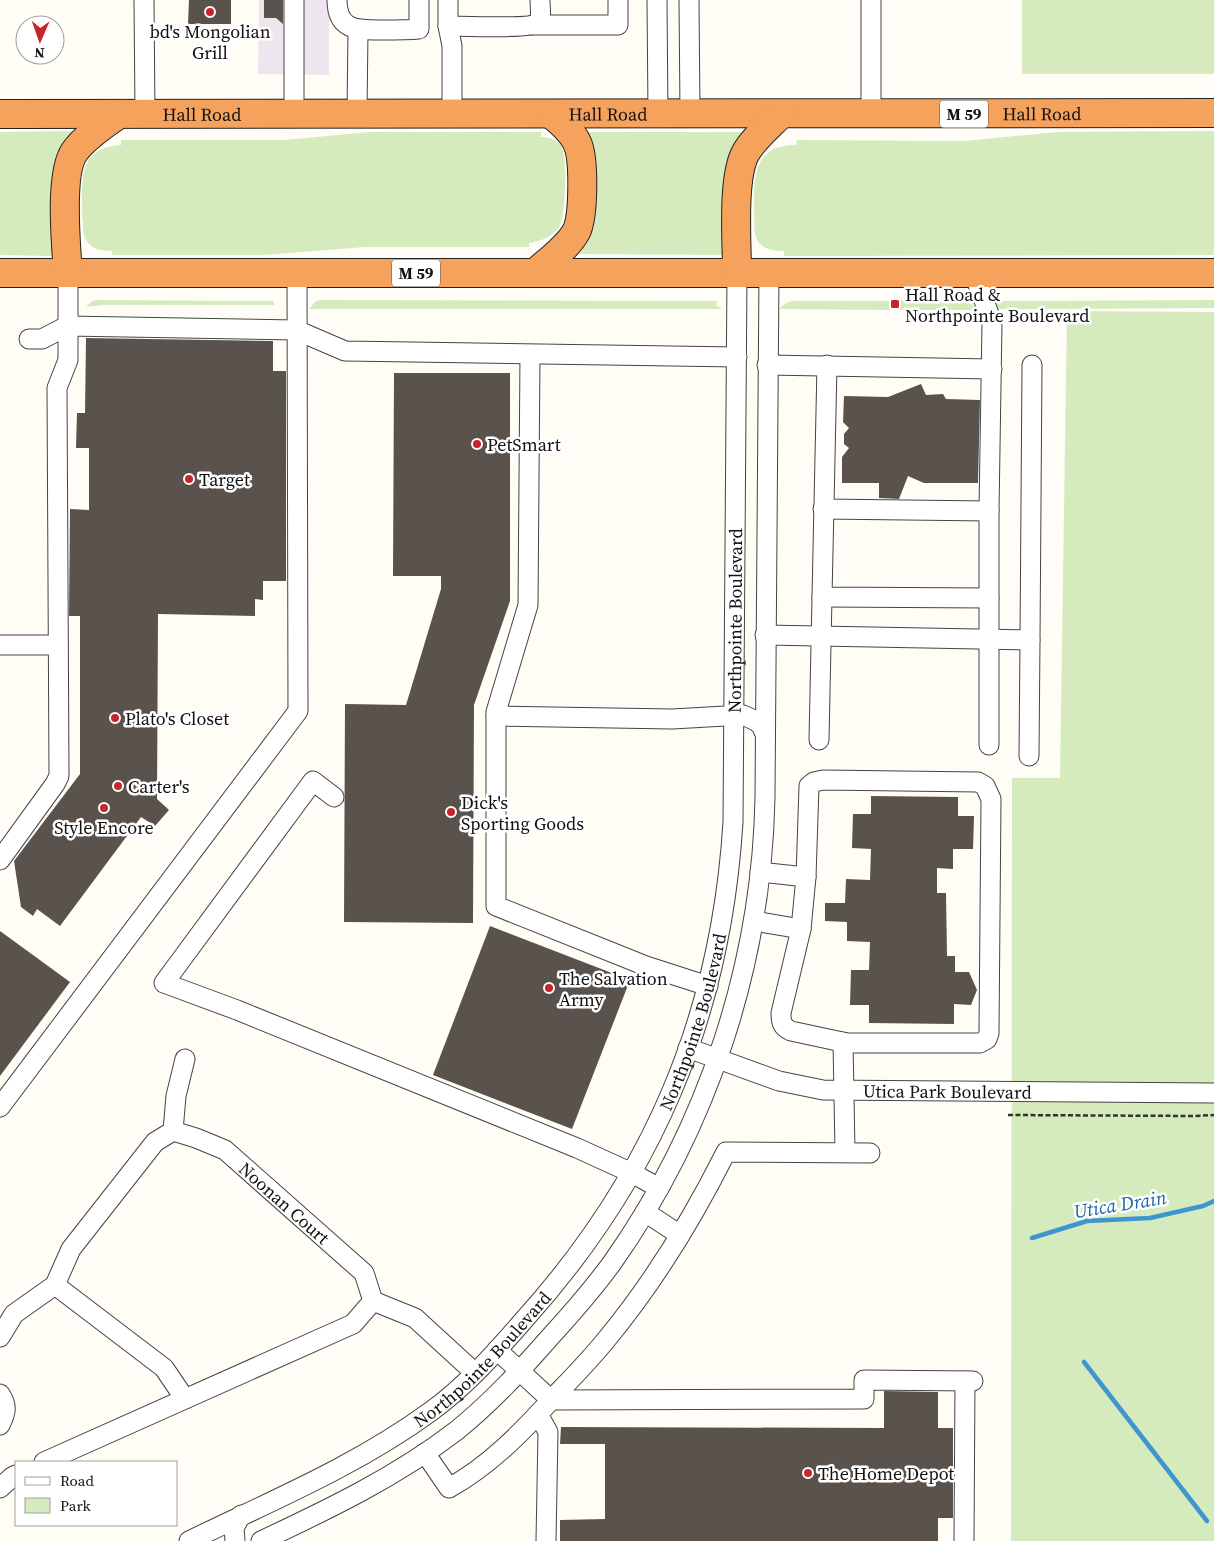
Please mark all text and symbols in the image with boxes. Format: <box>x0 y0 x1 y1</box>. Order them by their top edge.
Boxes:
marker: bd's Mongolian Grill <box>204 6 216 18</box>
north arrow <box>15 15 65 65</box>
place label: bd's Mongolian Grill <box>149 19 271 65</box>
text: N <box>34 43 45 63</box>
road number: M 59 <box>940 100 988 128</box>
street label: Hall Road <box>163 101 241 126</box>
street label: Hall Road <box>569 101 647 126</box>
street label: Hall Road <box>1003 101 1081 126</box>
road number: M 59 <box>392 260 440 286</box>
place label: Hall Road & Northpointe Boulevard <box>905 282 1089 328</box>
marker: Hall Road & Northpointe Boulevard <box>889 298 901 310</box>
place label: PetSmart <box>487 432 561 457</box>
marker: PetSmart <box>471 438 483 450</box>
place label: Target <box>199 467 250 492</box>
marker: Target <box>183 473 195 485</box>
street label: Northpointe Boulevard <box>721 528 748 713</box>
place label: Plato's Closet <box>125 706 229 731</box>
marker: Plato's Closet <box>109 712 121 724</box>
place label: Carter's <box>128 774 190 799</box>
marker: Carter's <box>112 780 124 792</box>
place label: Dick's Sporting Goods <box>461 790 584 836</box>
marker: Style Encore <box>98 802 110 814</box>
marker: Dick's Sporting Goods <box>445 806 457 818</box>
place label: Style Encore <box>54 815 154 840</box>
street label: Northpointe Boulevard <box>653 931 732 1114</box>
place label: The Salvation Army <box>559 966 668 1012</box>
marker: The Salvation Army <box>543 982 555 994</box>
street label: Utica Park Boulevard <box>863 1078 1032 1104</box>
street label: Noonan Court <box>234 1156 335 1250</box>
water label: Utica Drain <box>1072 1184 1169 1224</box>
street label: Northpointe Boulevard <box>408 1286 556 1433</box>
legend <box>15 1461 178 1526</box>
place label: The Home Depot <box>818 1461 954 1486</box>
marker: The Home Depot <box>802 1467 814 1479</box>
text: Road <box>60 1470 94 1491</box>
text: Park <box>60 1495 92 1516</box>

